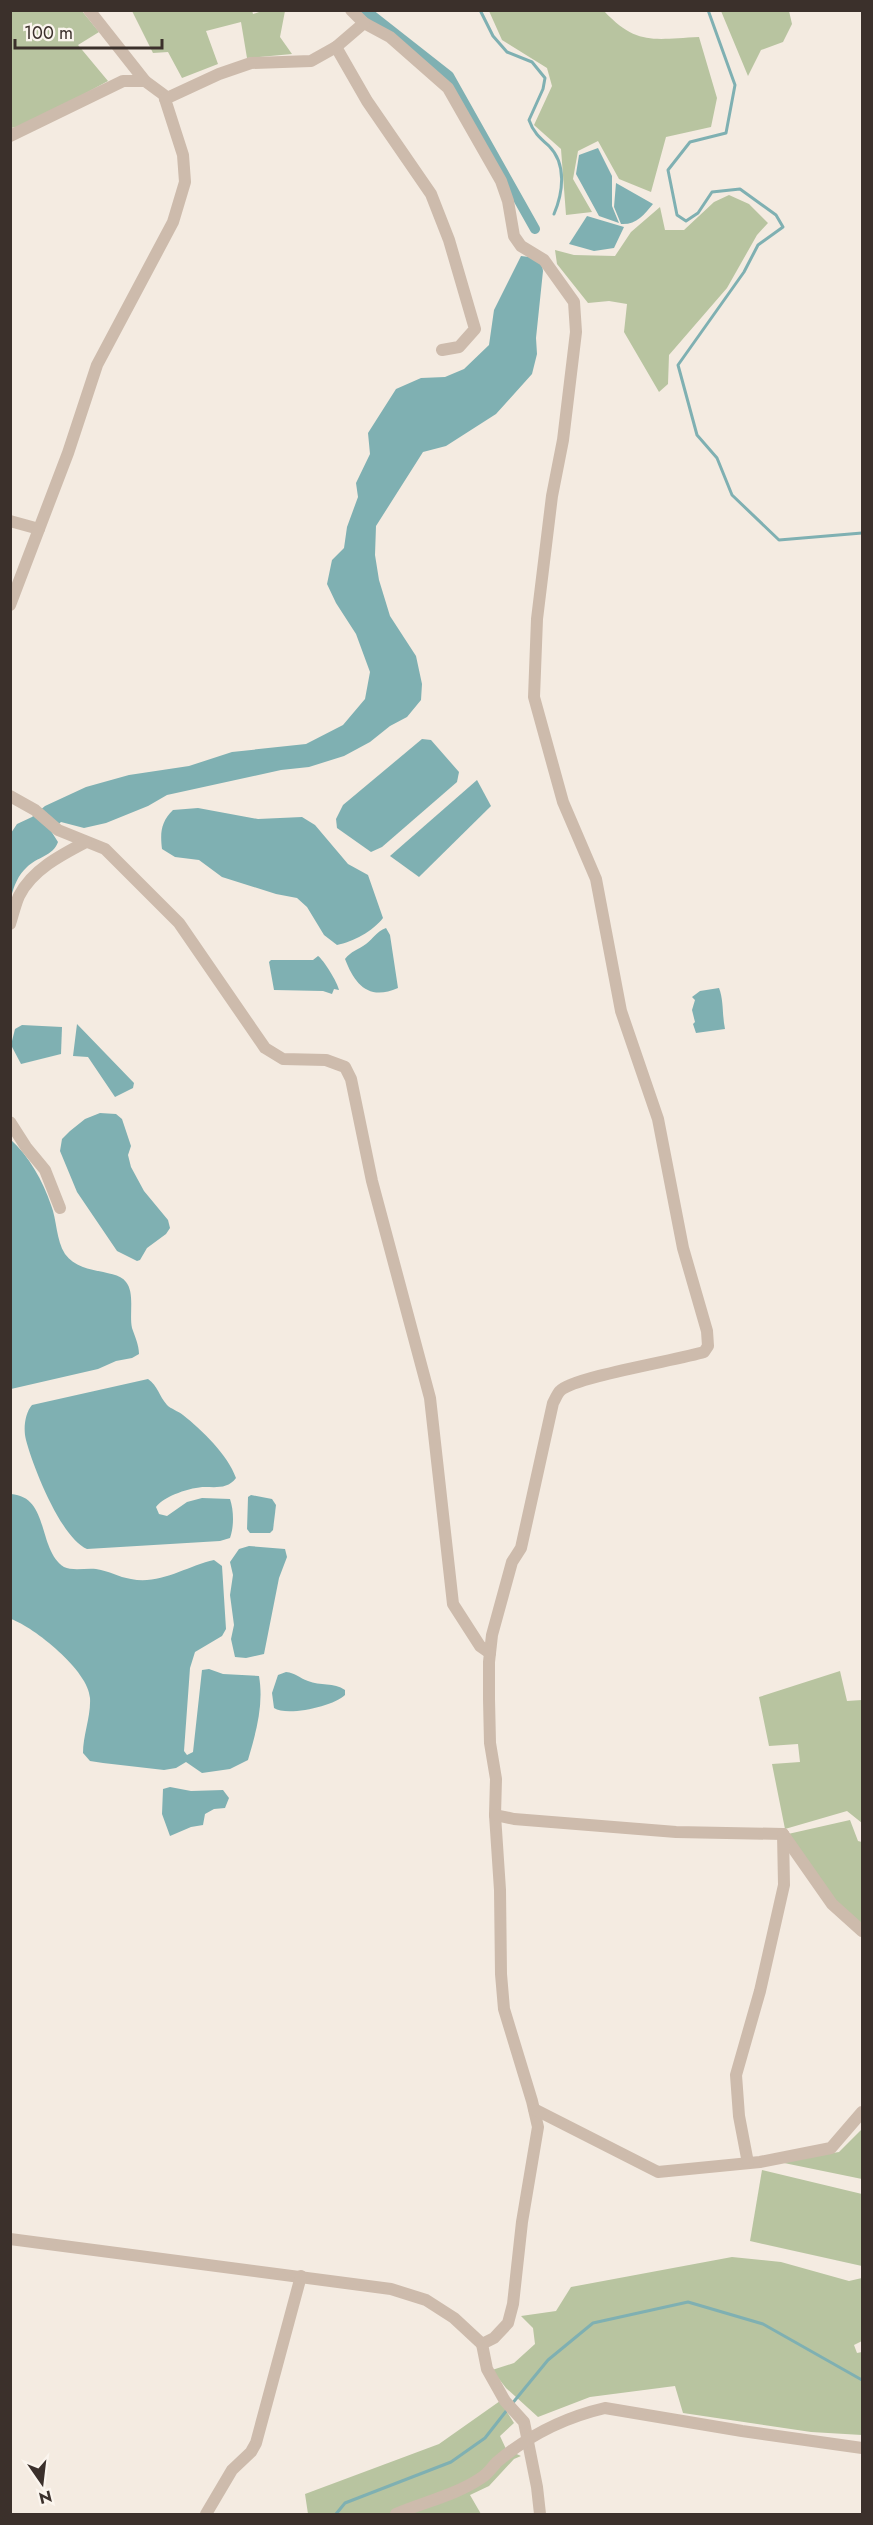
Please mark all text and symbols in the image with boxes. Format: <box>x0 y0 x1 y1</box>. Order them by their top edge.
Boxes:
scale bar <box>15 12 162 50</box>
text: 100 m <box>24 20 73 46</box>
north arrow <box>12 2453 72 2513</box>
text: N <box>37 2484 54 2510</box>

